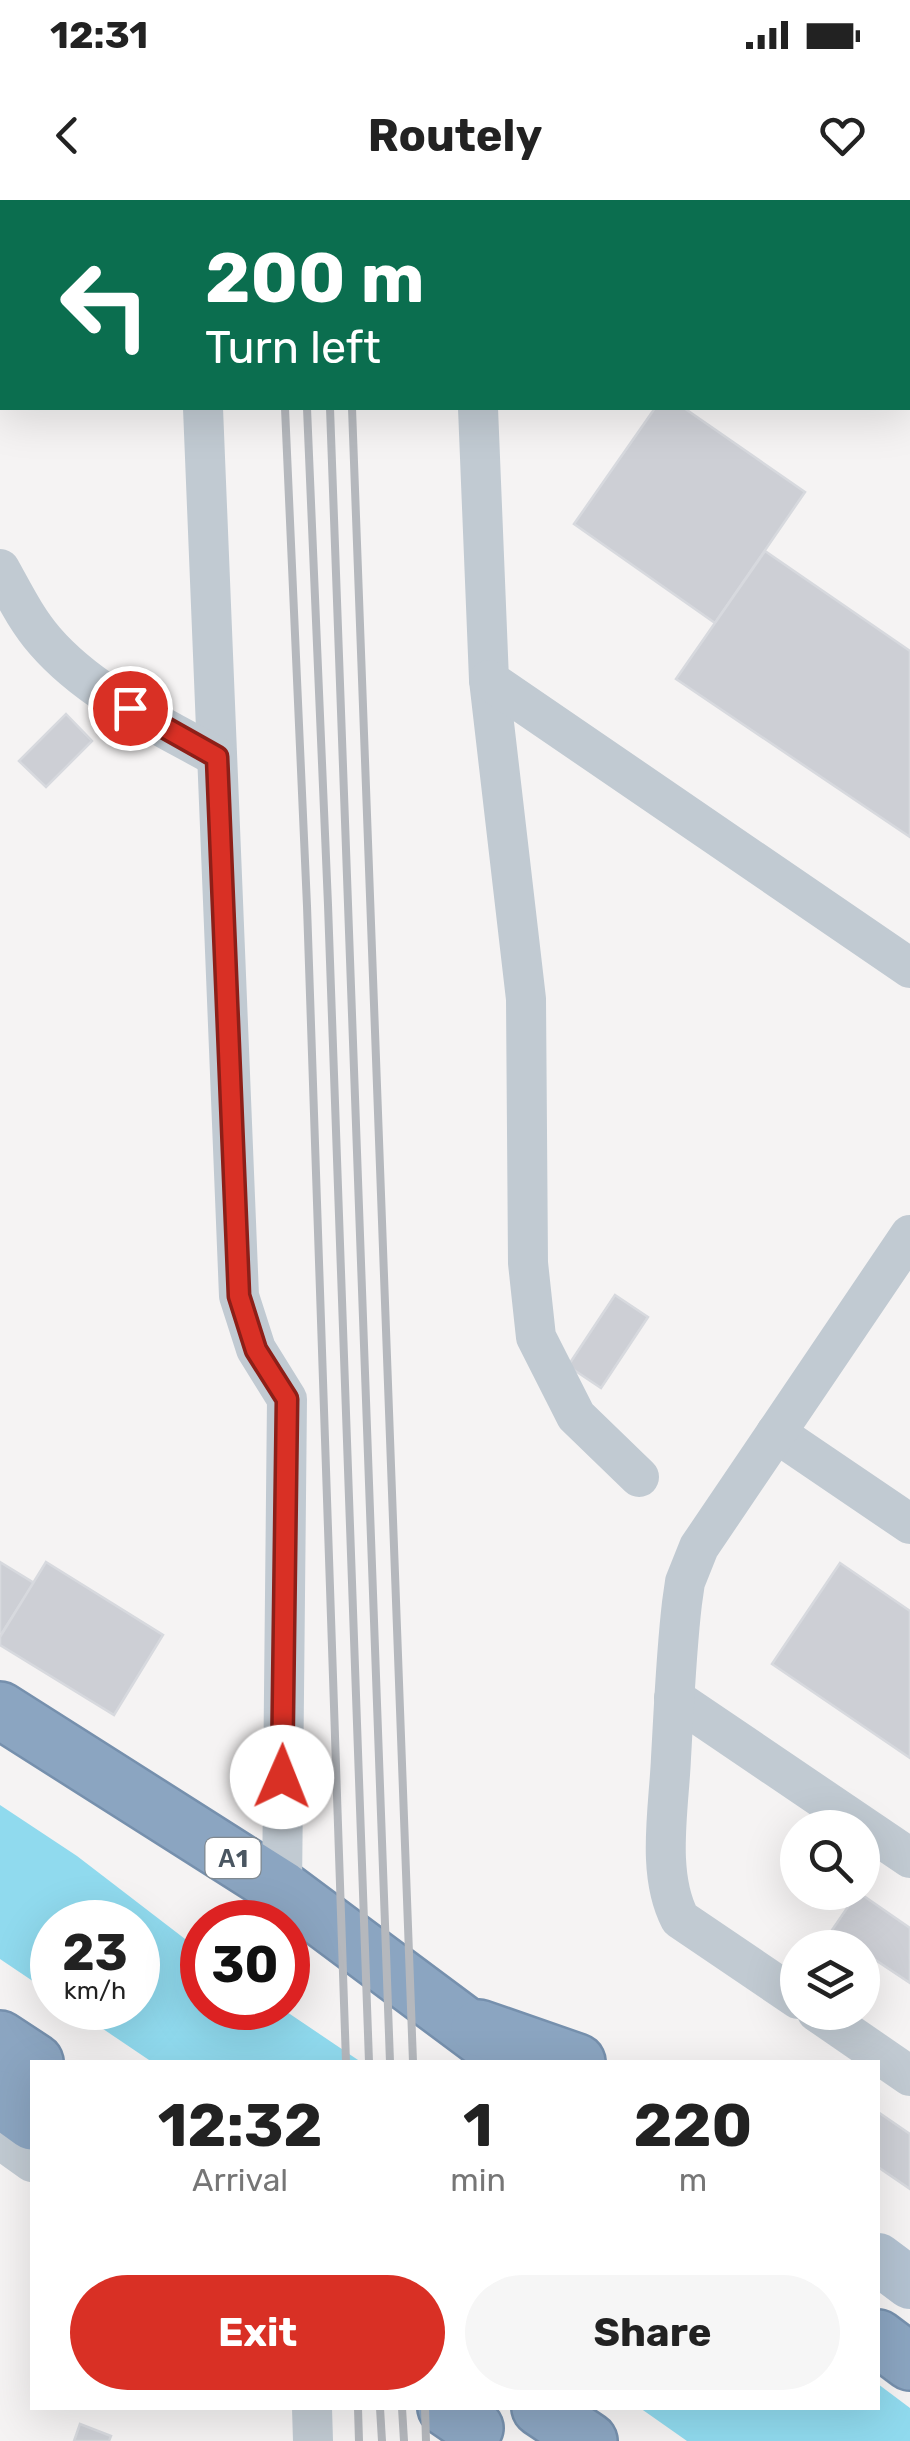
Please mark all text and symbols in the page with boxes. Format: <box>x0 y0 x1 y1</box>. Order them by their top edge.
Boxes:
text: 12:31 <box>50 12 148 58</box>
icon: back <box>40 108 95 163</box>
icon: heart <box>815 108 870 163</box>
text: Routely <box>368 109 542 162</box>
text: 200 m <box>205 237 425 320</box>
icon: left <box>40 240 170 370</box>
text: Turn left <box>205 321 381 374</box>
pin <box>88 666 173 751</box>
icon: arrive <box>103 681 158 736</box>
position arrow <box>230 1725 334 1829</box>
map controls <box>780 1810 880 2030</box>
button: search <box>780 1810 880 1910</box>
road number: Α1 <box>206 1838 260 1878</box>
speed limit sign: 30 <box>180 1900 310 2030</box>
text: 23 <box>62 1923 128 1983</box>
button: layers <box>780 1930 880 2030</box>
text: km/h <box>64 1976 126 2005</box>
text: 12:32 <box>158 2090 323 2161</box>
text: 1 <box>463 2090 493 2161</box>
text: 220 <box>634 2090 752 2161</box>
text: Arrival <box>192 2161 288 2199</box>
text: min <box>450 2161 506 2199</box>
text: m <box>679 2161 707 2199</box>
button: Exit <box>70 2275 445 2390</box>
button: Share <box>465 2275 840 2390</box>

